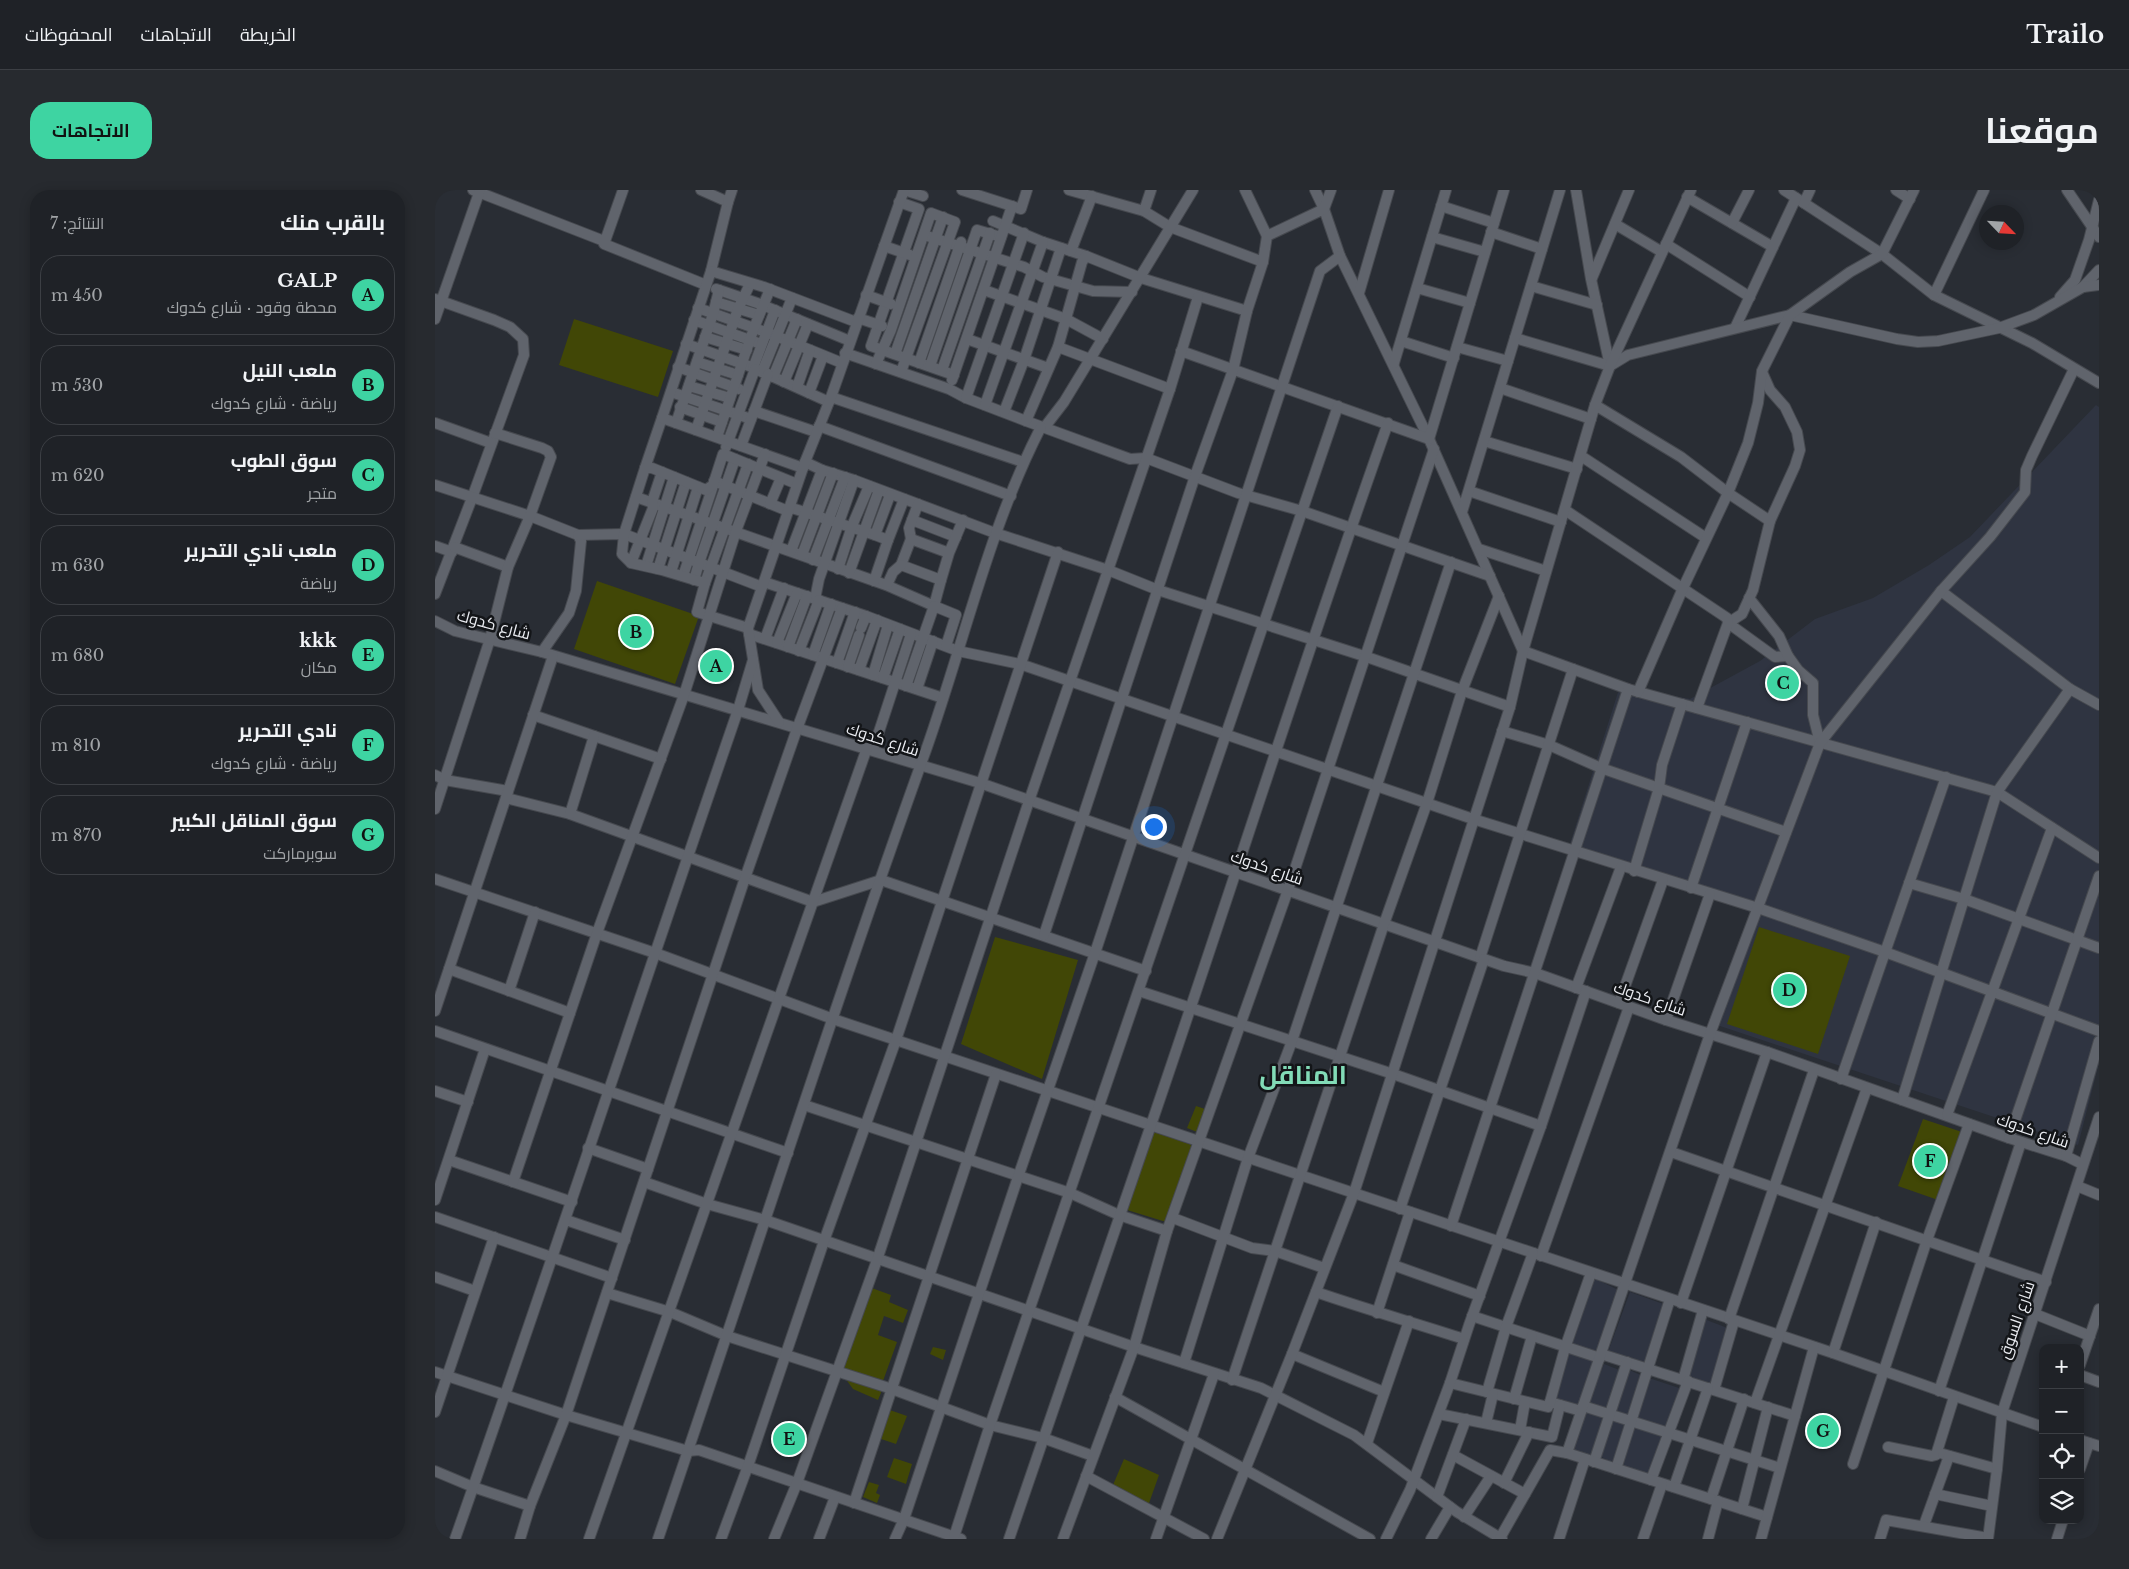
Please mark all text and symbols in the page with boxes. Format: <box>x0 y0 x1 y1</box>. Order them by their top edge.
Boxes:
text: Trailo <box>2026 20 2104 49</box>
text: المحفوظات <box>25 24 113 46</box>
text: الاتجاهات <box>141 24 212 46</box>
text: الخريطة <box>240 24 296 46</box>
button: الاتجاهات <box>30 102 152 159</box>
text: موقعنا <box>1985 109 2099 152</box>
north arrow <box>1979 205 2024 250</box>
text: بالقرب منك <box>280 210 385 236</box>
text: النتائج: 7 <box>50 213 104 233</box>
text: GALP <box>277 269 337 292</box>
text: 450 m <box>51 285 103 305</box>
text: A <box>362 285 374 305</box>
text: محطة وقود · شارع كدوك <box>167 297 337 317</box>
text: ملعب النيل <box>243 359 337 382</box>
text: 530 m <box>51 375 103 395</box>
text: B <box>362 375 374 395</box>
text: رياضة · شارع كدوك <box>211 393 337 413</box>
text: سوق الطوب <box>231 449 337 472</box>
text: 620 m <box>51 465 104 485</box>
text: C <box>361 465 375 485</box>
text: متجر <box>308 483 337 503</box>
text: ملعب نادي التحرير <box>185 539 337 562</box>
text: 630 m <box>51 555 104 575</box>
text: D <box>361 555 375 575</box>
text: رياضة <box>300 573 337 593</box>
street label: شارع كدوك <box>454 605 533 645</box>
pin: B <box>620 613 652 651</box>
text: kkk <box>299 629 337 652</box>
text: 680 m <box>51 645 104 665</box>
text: E <box>362 645 374 665</box>
pin: A <box>700 647 732 685</box>
text: مكان <box>301 657 337 677</box>
pin: C <box>1767 664 1799 702</box>
street label: شارع كدوك <box>843 718 922 762</box>
text: نادي التحرير <box>239 719 337 742</box>
text: 810 m <box>51 735 101 755</box>
text: F <box>362 735 374 755</box>
text: رياضة · شارع كدوك <box>211 753 337 773</box>
text: سوق المناقل الكبير <box>171 809 337 832</box>
your location <box>1141 814 1167 840</box>
text: 870 m <box>51 825 102 845</box>
text: G <box>361 825 375 845</box>
text: سوبرماركت <box>263 843 337 863</box>
street label: شارع كدوك <box>1227 845 1306 891</box>
pin: D <box>1773 971 1805 1009</box>
street label: شارع كدوك <box>1610 976 1689 1022</box>
district label: المناقل <box>1259 1059 1347 1091</box>
street label: شارع كدوك <box>1993 1108 2072 1154</box>
pin: F <box>1914 1142 1946 1180</box>
street label: شارع السوق <box>1993 1278 2041 1362</box>
map controls <box>2039 1344 2084 1524</box>
button: + <box>2039 1344 2084 1389</box>
button: − <box>2039 1389 2084 1434</box>
pin: G <box>1807 1412 1839 1450</box>
pin: E <box>773 1420 805 1458</box>
button: locate <box>2039 1434 2084 1479</box>
button: layers <box>2039 1479 2084 1524</box>

